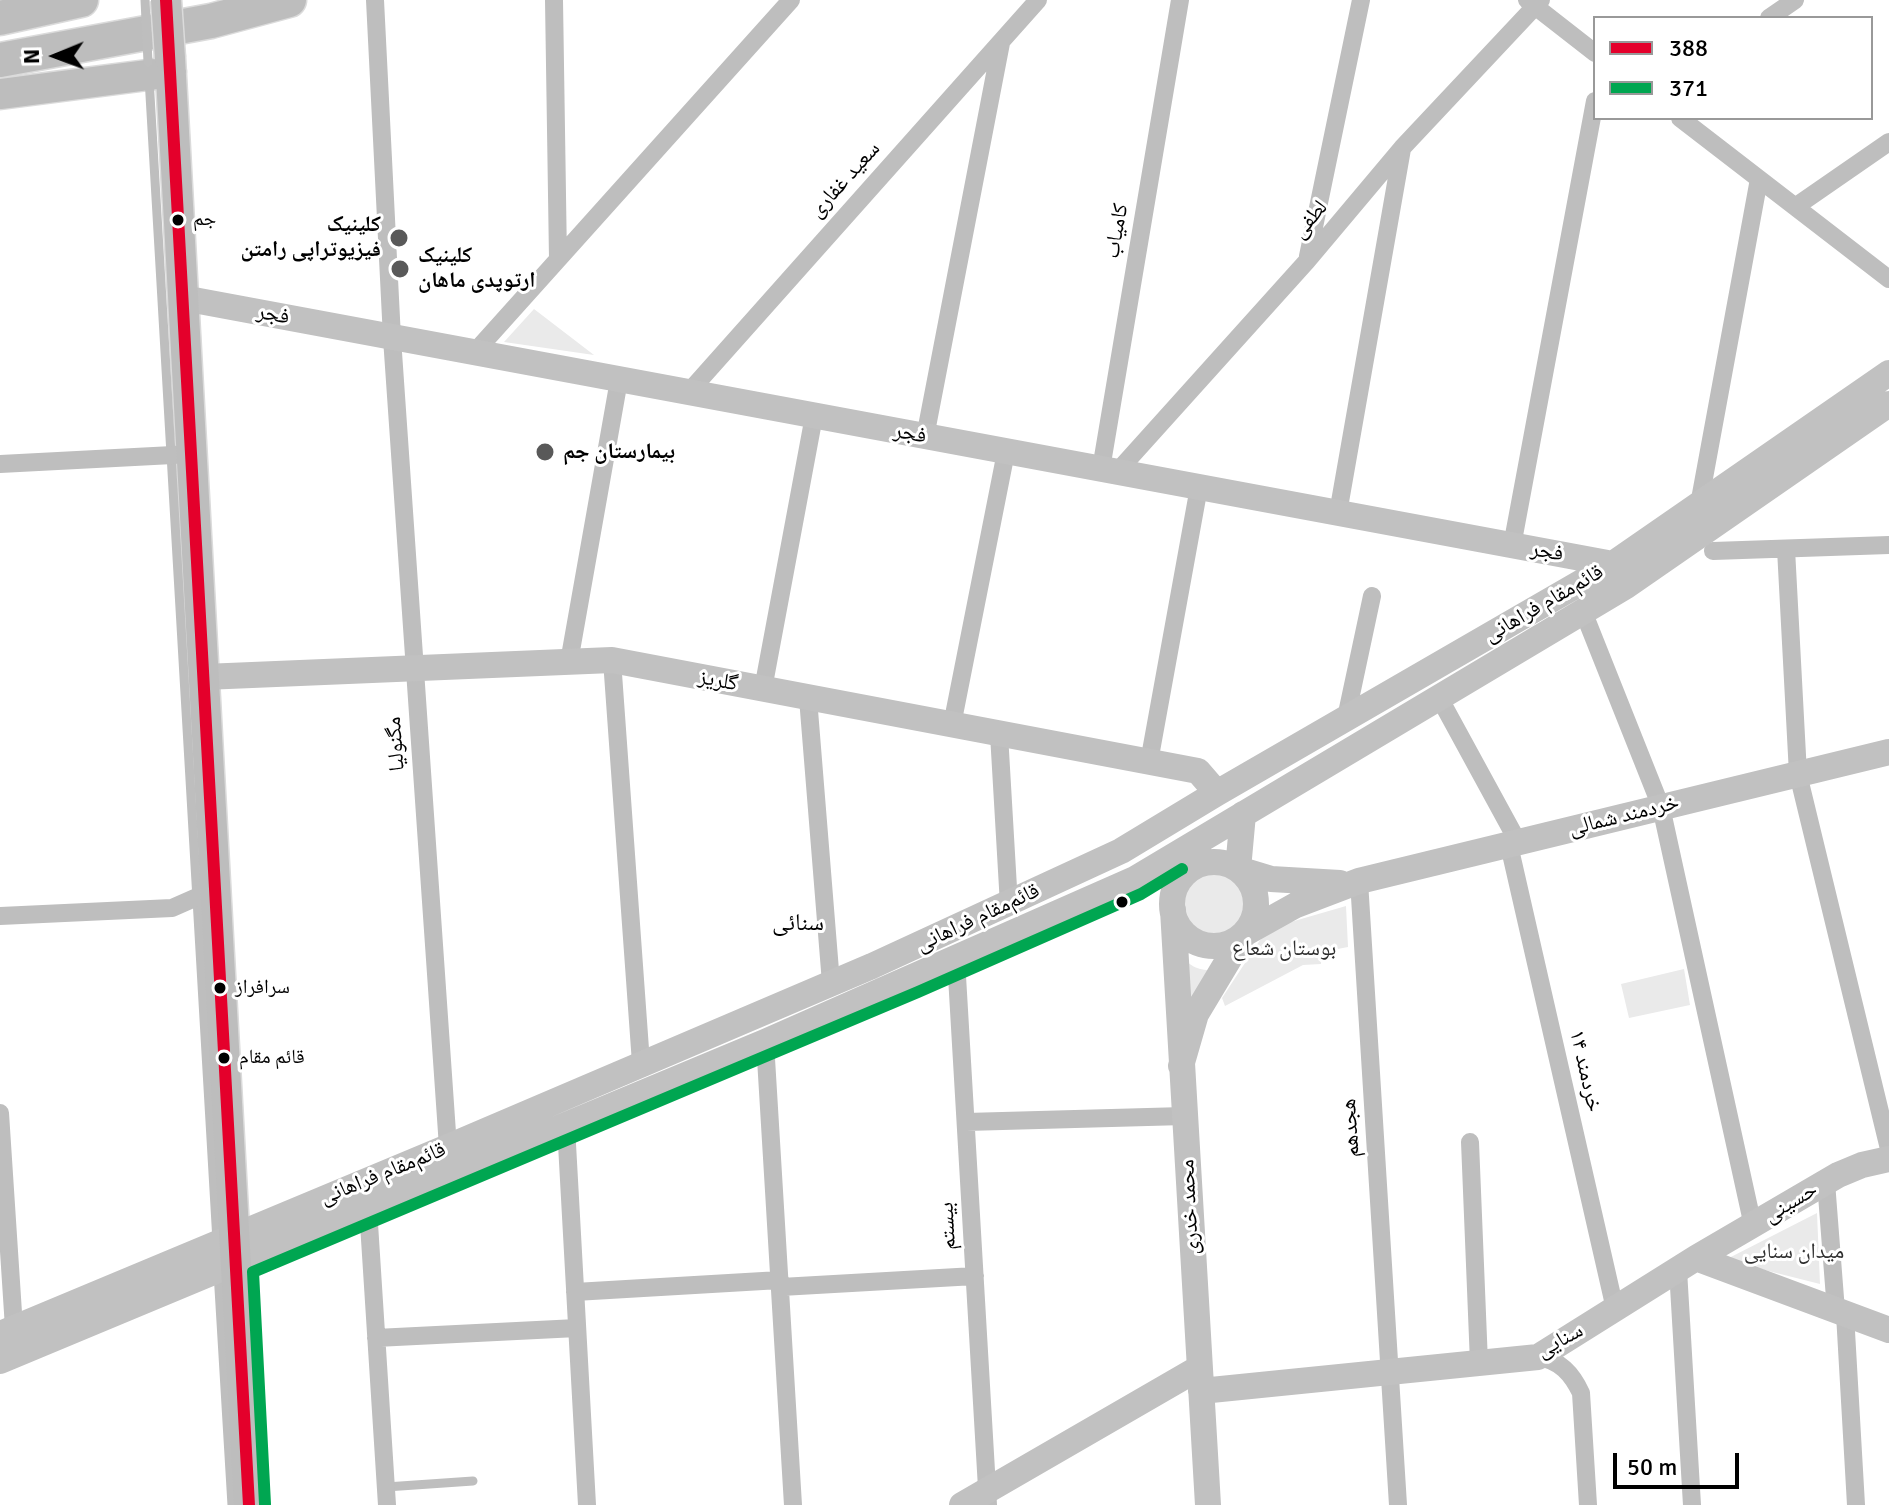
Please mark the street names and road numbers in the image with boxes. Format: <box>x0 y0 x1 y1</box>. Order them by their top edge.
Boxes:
street label: سعید غفاری <box>804 136 886 224</box>
street label: لطفی <box>1286 195 1334 245</box>
street label: کامیاب <box>1099 202 1135 260</box>
street label: فجر <box>254 299 292 331</box>
street label: فجر <box>891 418 929 450</box>
street label: فجر <box>1529 536 1565 568</box>
street label: قائم‌مقام فراهانی <box>1480 559 1608 649</box>
street label: گلریز <box>696 664 740 698</box>
street label: مگنولیا <box>381 716 411 772</box>
street label: خردمند شمالی <box>1566 790 1682 842</box>
street label: قائم‌مقام فراهانی <box>912 878 1044 958</box>
street label: خردمند ۱۴ <box>1563 1027 1607 1115</box>
street label: هجدهم <box>1336 1098 1366 1158</box>
street label: قائم‌مقام فراهانی <box>316 1137 450 1211</box>
street label: محمد خدری <box>1174 1159 1206 1255</box>
street label: حسینی <box>1759 1177 1823 1229</box>
street label: بیستم <box>934 1201 962 1251</box>
street label: سنایی <box>1532 1318 1588 1364</box>

